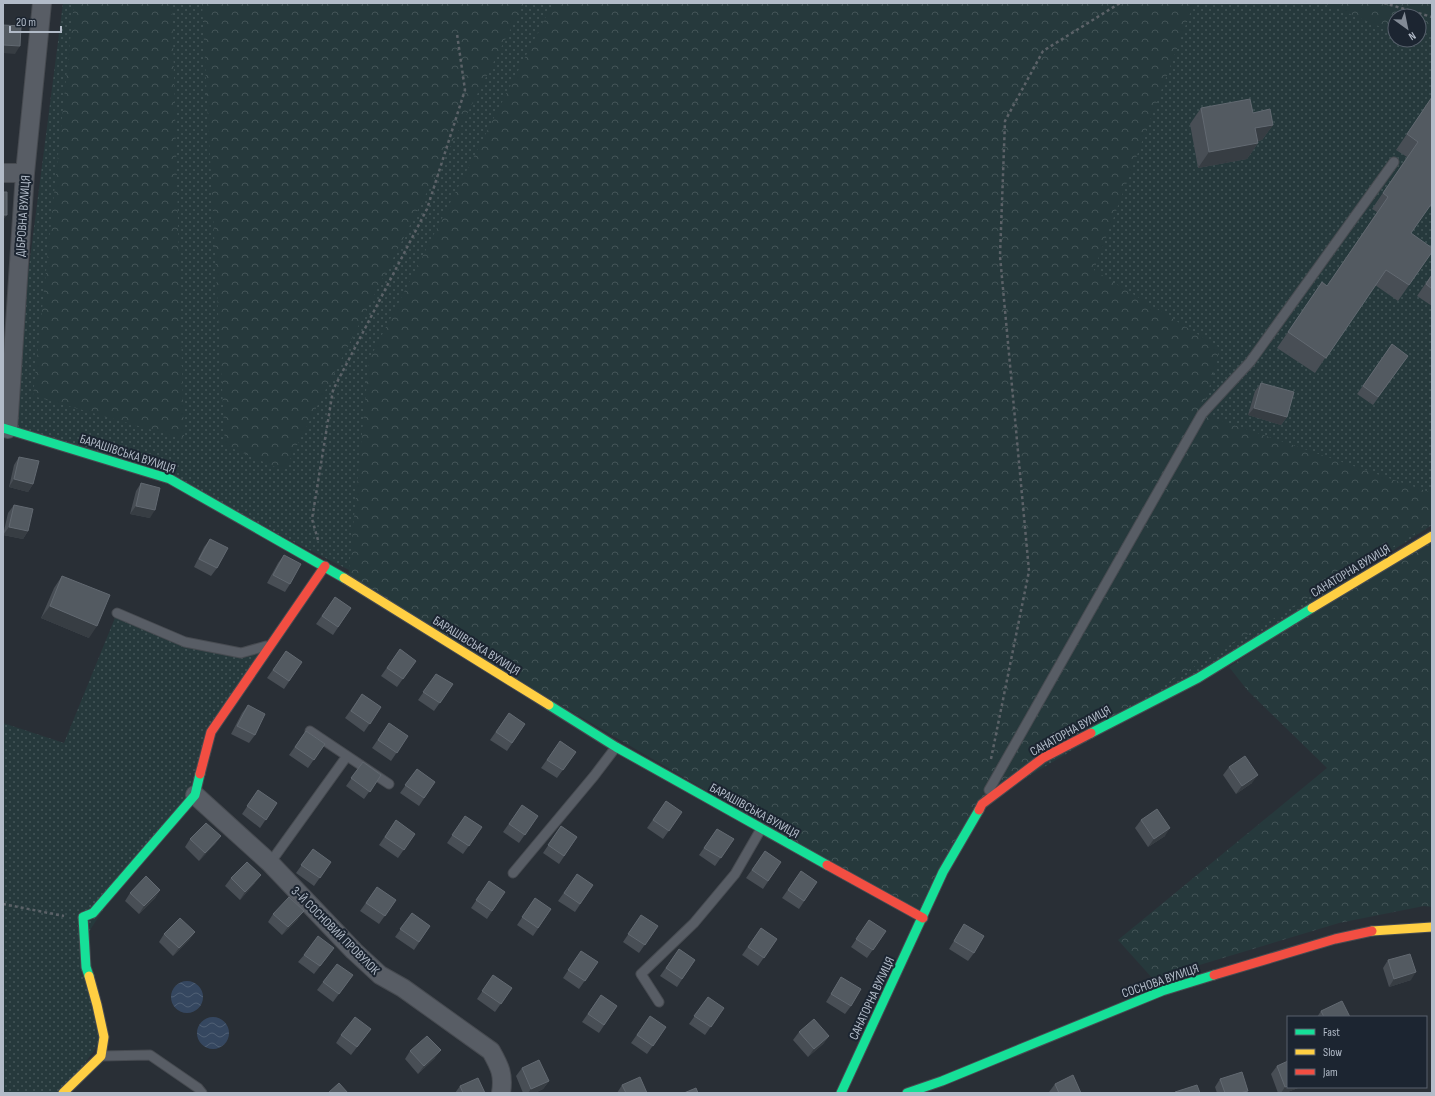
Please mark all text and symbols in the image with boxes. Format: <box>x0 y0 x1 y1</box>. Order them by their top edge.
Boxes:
scale bar <box>10 8 61 34</box>
north arrow <box>1387 8 1427 48</box>
text: 20 m <box>16 15 36 30</box>
text: N <box>1406 29 1418 43</box>
street label: ДІБРОВНА ВУЛИЦЯ <box>12 175 34 257</box>
street label: БАРАШІВСЬКА ВУЛИЦЯ <box>78 431 178 477</box>
street label: САНАТОРНА ВУЛИЦЯ <box>1308 541 1393 601</box>
street label: БАРАШІВСЬКА ВУЛИЦЯ <box>430 613 523 679</box>
street label: САНАТОРНА ВУЛИЦЯ <box>1027 702 1114 760</box>
street label: БАРАШІВСЬКА ВУЛИЦЯ <box>707 780 802 842</box>
street label: 3-Й СОСНОВИЙ ПРОВУЛОК <box>288 883 383 978</box>
street label: САНАТОРНА ВУЛИЦЯ <box>846 954 898 1043</box>
street label: СОСНОВА ВУЛИЦЯ <box>1120 960 1201 1002</box>
legend <box>1287 1016 1427 1088</box>
text: Fast <box>1323 1025 1340 1040</box>
text: Slow <box>1323 1045 1342 1060</box>
text: Jam <box>1322 1065 1338 1080</box>

